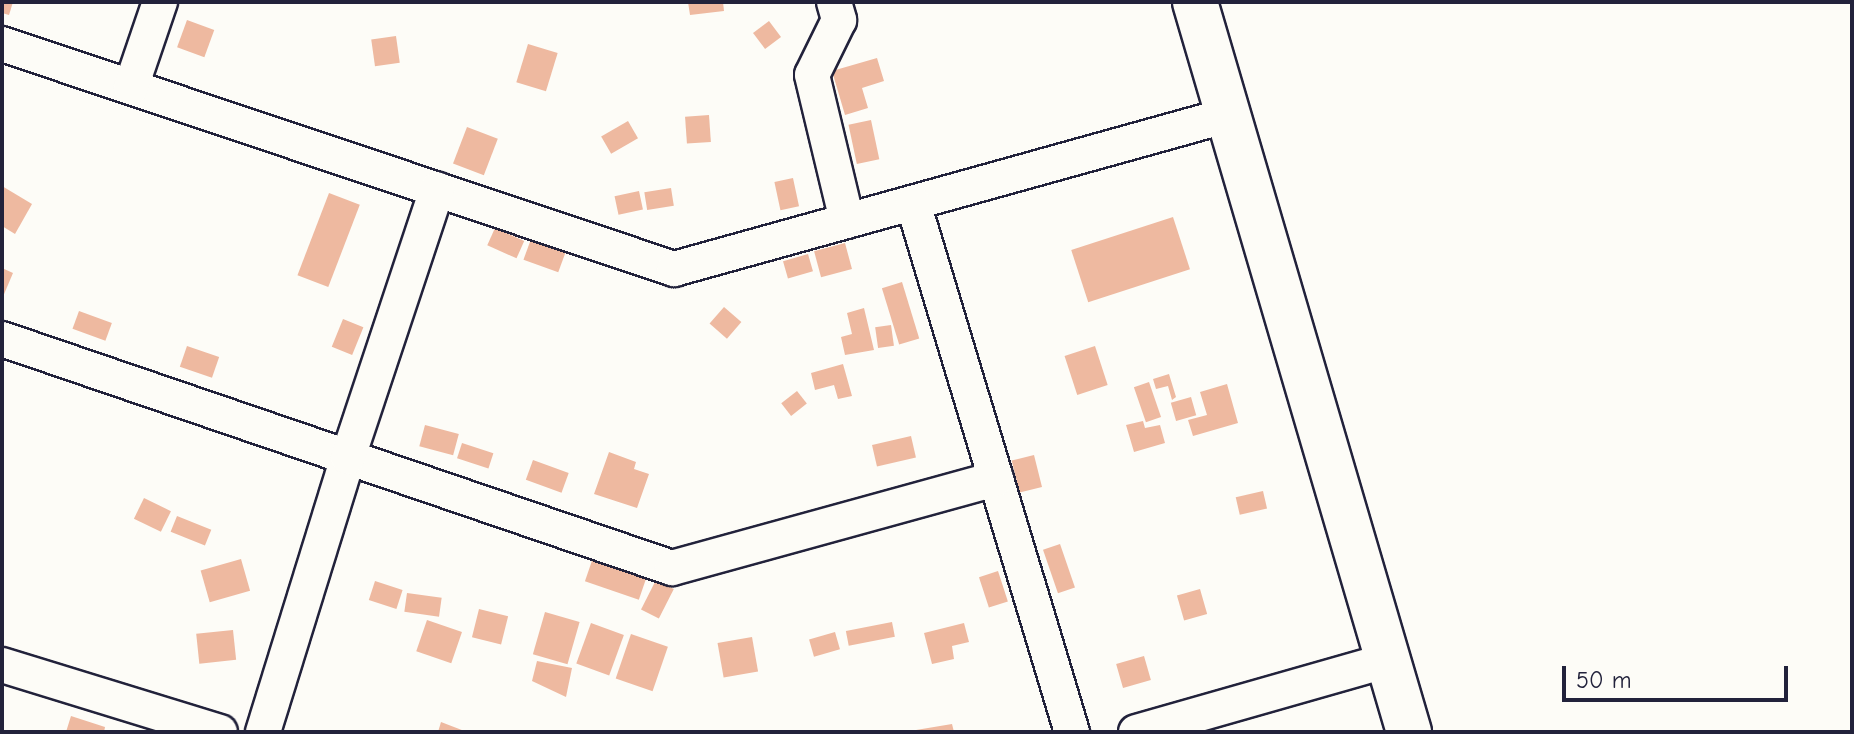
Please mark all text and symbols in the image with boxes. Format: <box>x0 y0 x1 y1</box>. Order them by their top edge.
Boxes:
scale bar <box>1566 650 1792 700</box>
text: 50 m <box>1576 666 1632 694</box>

